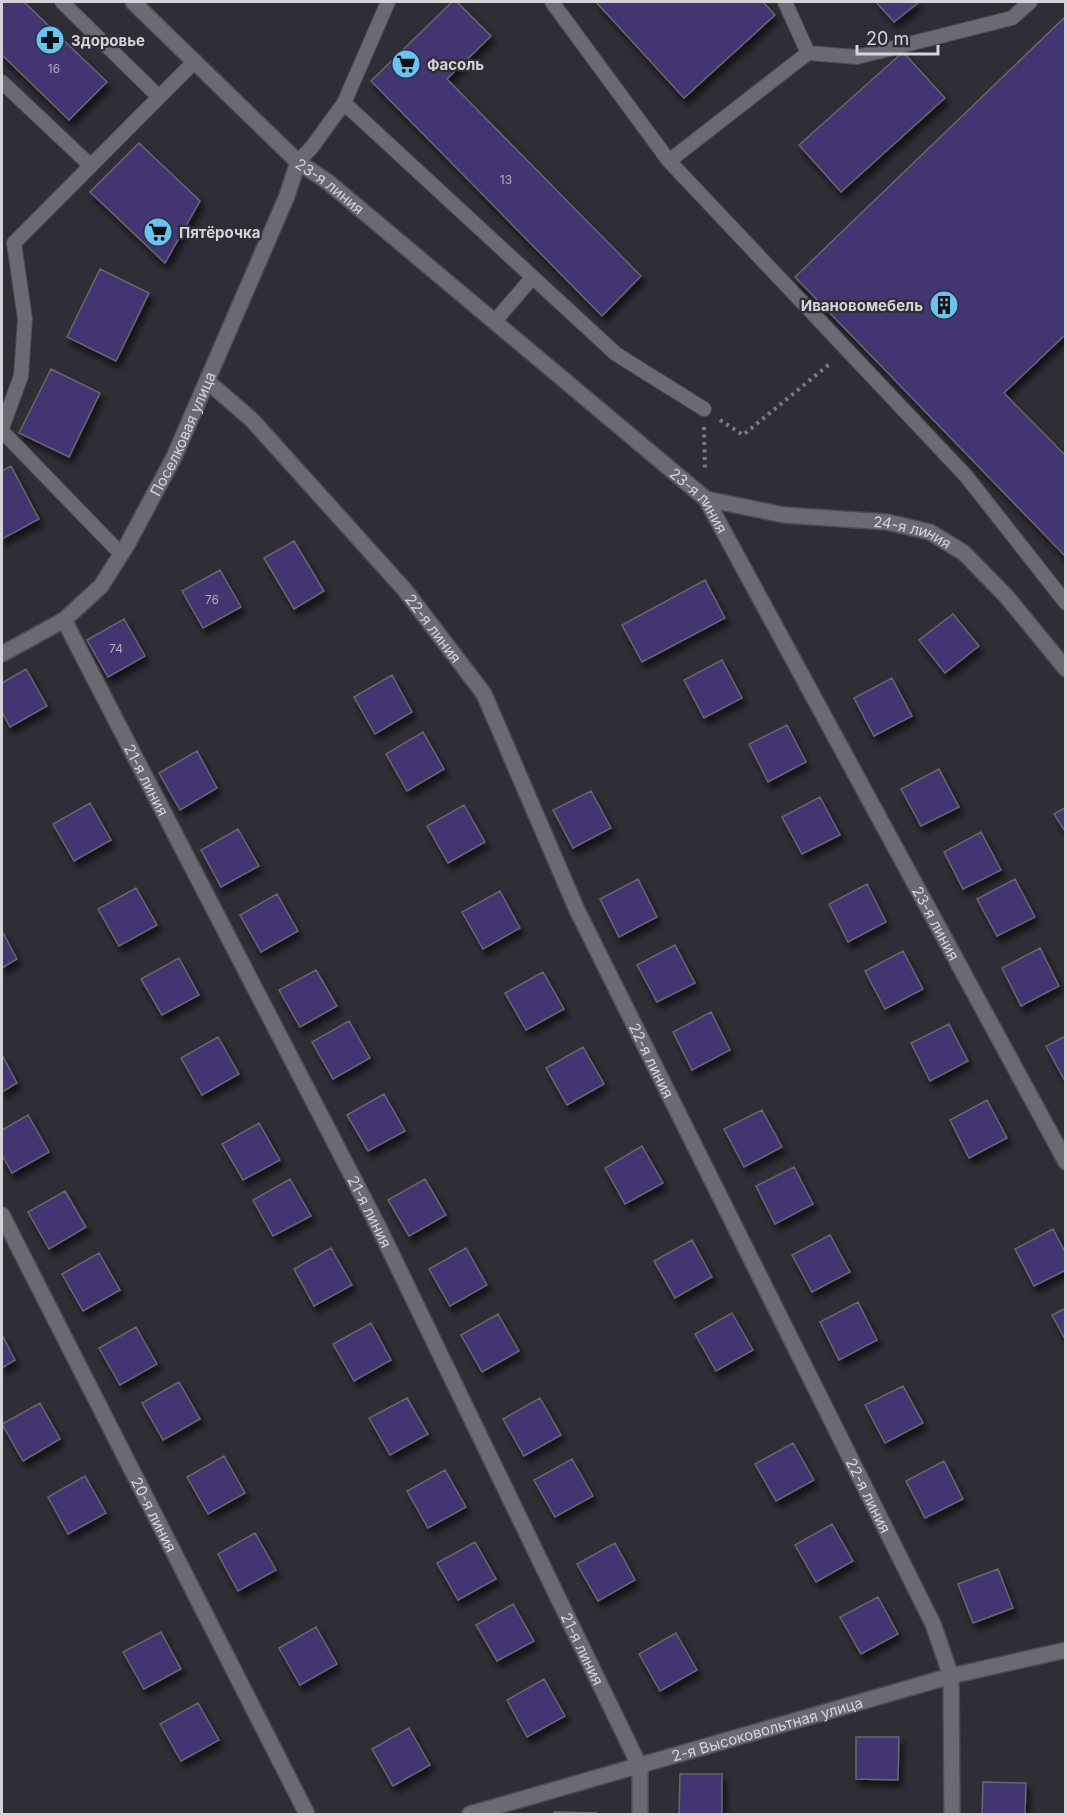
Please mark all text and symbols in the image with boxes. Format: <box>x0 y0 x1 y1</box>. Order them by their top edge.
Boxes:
scale bar <box>857 18 938 56</box>
pharmacy icon: Здоровье <box>34 24 66 56</box>
text: 20 m <box>866 28 909 49</box>
place label: Здоровье <box>71 31 145 50</box>
supermarket icon: Фасоль <box>390 48 422 80</box>
place label: Фасоль <box>427 55 484 74</box>
house number: 16 <box>48 61 60 76</box>
street label: 23-я линия <box>292 154 368 218</box>
house number: 13 <box>500 172 512 187</box>
supermarket icon: Пятёрочка <box>142 216 174 248</box>
place label: Пятёрочка <box>179 223 260 242</box>
building icon: Ивановомебель <box>928 289 960 321</box>
place label: Ивановомебель <box>801 296 923 315</box>
street label: Поселковая улица <box>145 369 219 499</box>
street label: 23-я линия <box>666 463 732 536</box>
street label: 24-я линия <box>873 512 955 553</box>
street label: 22-я линия <box>402 590 466 666</box>
house number: 76 <box>205 592 219 607</box>
house number: 74 <box>109 641 123 656</box>
street label: 21-я линия <box>120 741 173 819</box>
street label: 23-я линия <box>909 883 964 963</box>
street label: 22-я линия <box>625 1020 679 1101</box>
street label: 21-я линия <box>344 1172 396 1251</box>
street label: 22-я линия <box>842 1455 895 1536</box>
street label: 20-я линия <box>127 1474 181 1555</box>
street label: 21-я линия <box>557 1609 608 1688</box>
street label: 2-я Высоковольтная улица <box>669 1692 865 1765</box>

